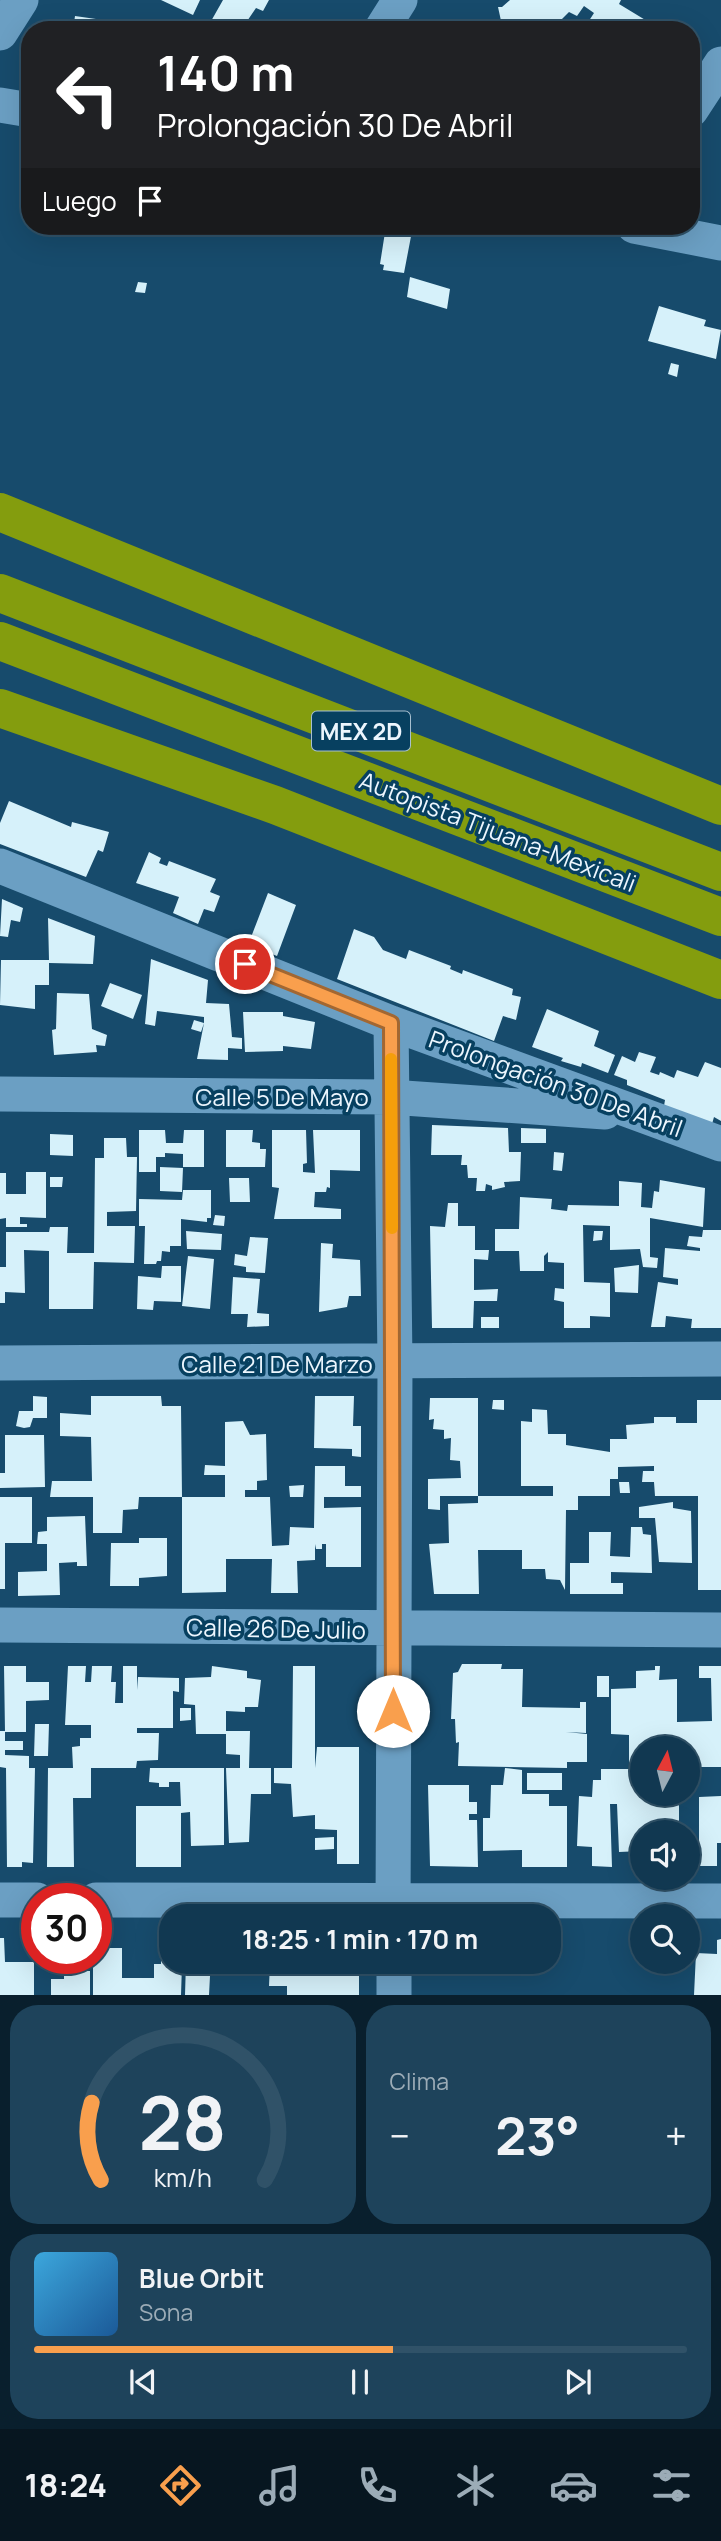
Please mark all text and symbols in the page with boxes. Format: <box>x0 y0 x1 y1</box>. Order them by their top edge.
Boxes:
text: 140 m <box>157 39 294 106</box>
icon: left <box>42 49 133 140</box>
text: Prolongación 30 De Abril <box>157 103 514 147</box>
icon: arrive <box>131 182 169 220</box>
text: Luego <box>42 183 117 219</box>
road number: MEX 2D <box>312 712 410 750</box>
street label: Autopista Tijuana-Mexicali <box>355 763 641 899</box>
pin <box>215 934 275 994</box>
icon: arrive <box>226 945 264 983</box>
street label: Prolongación 30 De Abril <box>425 1022 687 1144</box>
street label: Calle 5 De Mayo <box>195 1080 369 1113</box>
street label: Calle 21 De Marzo <box>181 1347 373 1380</box>
street label: Calle 26 De Julio <box>186 1610 366 1646</box>
position arrow <box>356 1674 430 1748</box>
north arrow <box>630 1736 700 1806</box>
map controls <box>630 1736 700 1974</box>
button: sound <box>630 1820 700 1890</box>
speed limit sign: 30 <box>21 1883 112 1974</box>
button: search <box>630 1904 700 1974</box>
text: 18:25 · 1 min · 170 m <box>242 1921 478 1957</box>
text: Clima <box>390 2065 449 2097</box>
text: 28 <box>139 2073 227 2173</box>
text: 23° <box>495 2100 580 2171</box>
text: − <box>390 2109 410 2161</box>
text: + <box>665 2109 687 2161</box>
text: km/h <box>154 2160 212 2195</box>
text: Blue Orbit <box>139 2260 264 2296</box>
text: Sona <box>139 2296 193 2328</box>
icon: previous <box>124 2363 162 2401</box>
icon: pause <box>341 2363 379 2401</box>
icon: next <box>559 2363 597 2401</box>
icon: directions <box>156 2461 205 2510</box>
icon: music <box>255 2461 304 2510</box>
icon: phone <box>353 2461 402 2510</box>
icon: climate <box>451 2461 500 2510</box>
icon: car <box>549 2461 598 2510</box>
icon: filters <box>647 2461 696 2510</box>
text: 18:24 <box>25 2463 107 2507</box>

